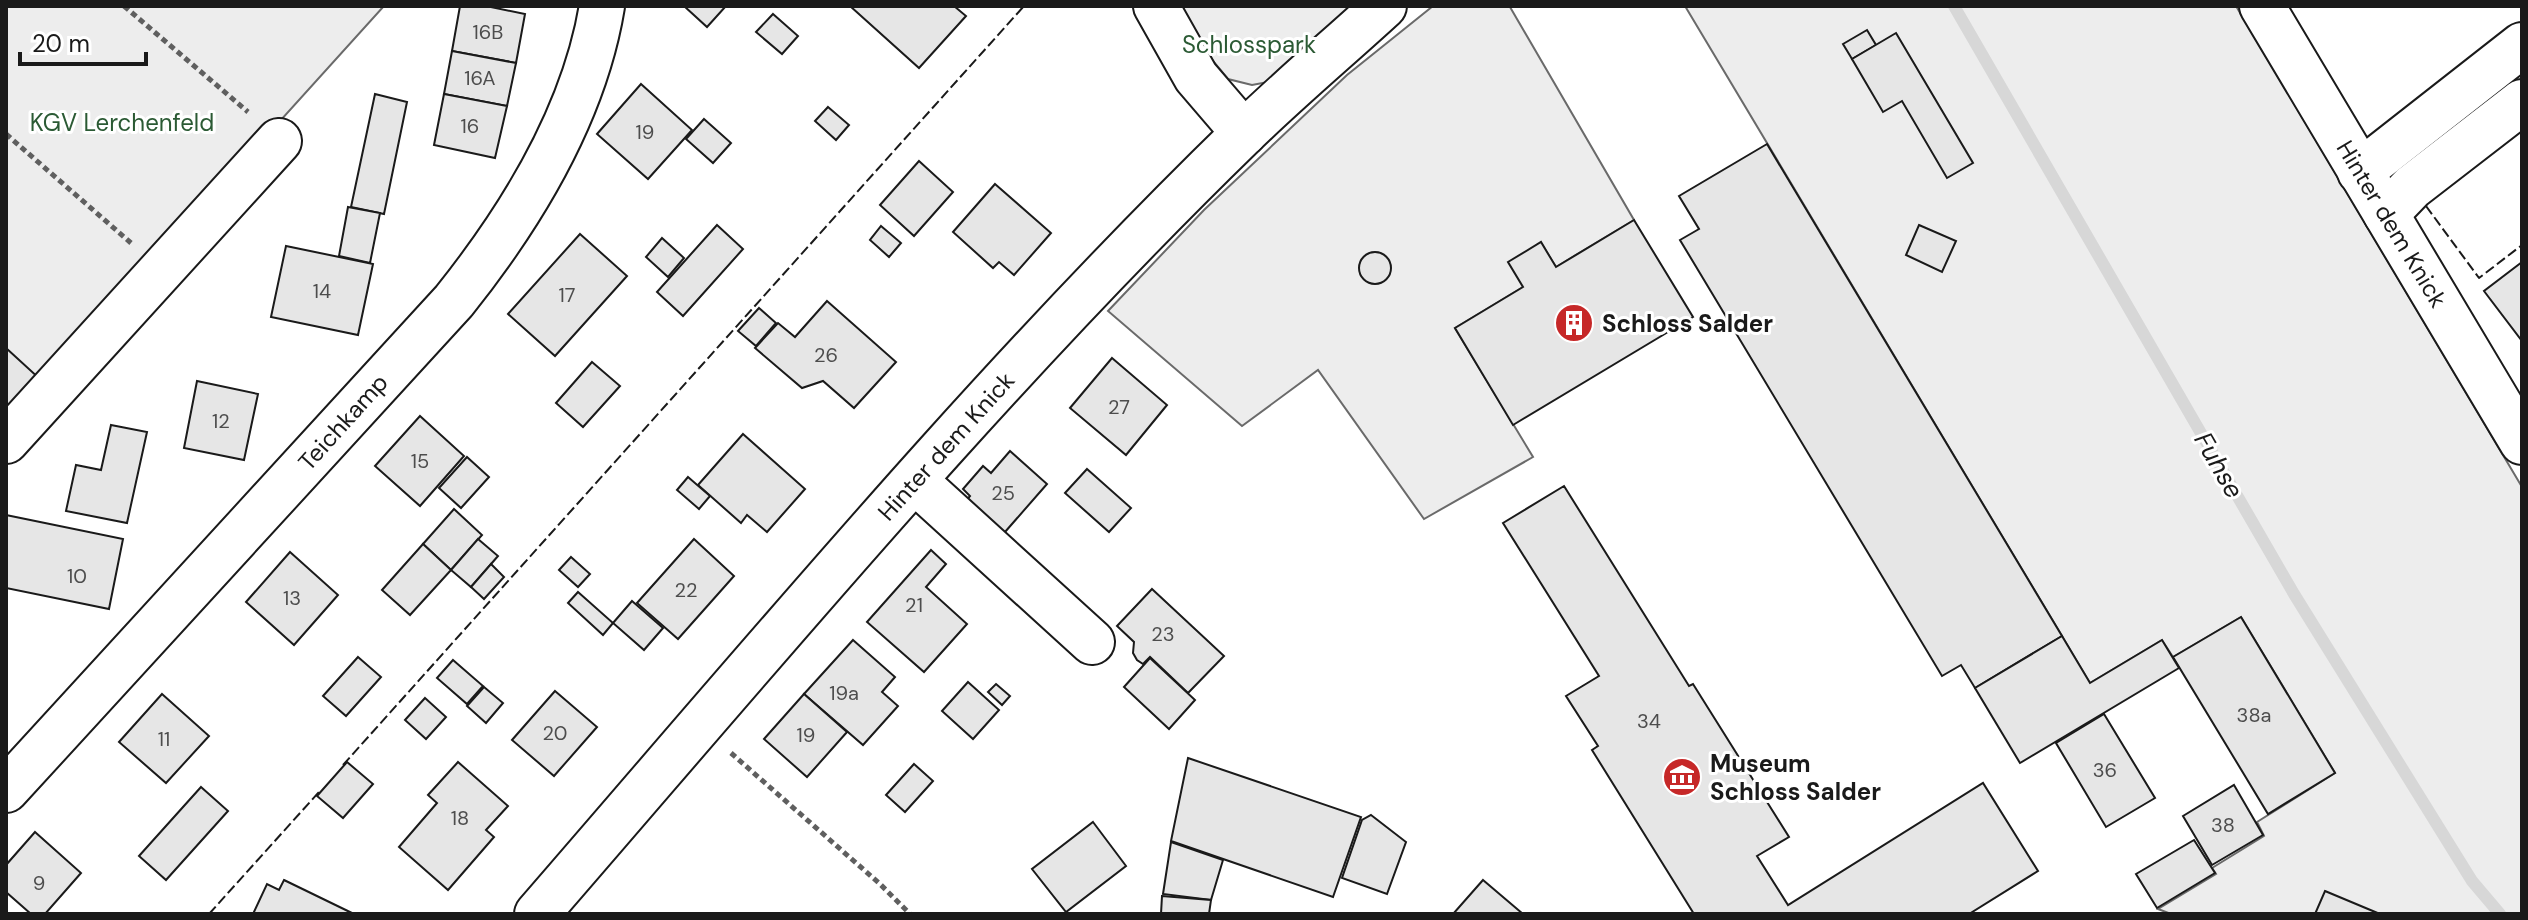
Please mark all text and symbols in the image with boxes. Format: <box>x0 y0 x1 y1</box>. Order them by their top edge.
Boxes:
scale bar <box>20 16 146 66</box>
house number: 16B <box>473 19 503 45</box>
text: 20 m <box>32 28 90 59</box>
park label: Schlosspark <box>1182 29 1316 60</box>
house number: 16A <box>464 65 496 91</box>
park label: KGV Lerchenfeld <box>30 107 214 138</box>
house number: 16 <box>461 113 479 139</box>
house number: 19 <box>636 119 654 145</box>
street label: Hinter dem Knick <box>2330 135 2454 313</box>
house number: 14 <box>313 278 331 304</box>
house number: 17 <box>559 282 575 308</box>
building icon: Schloss Salder <box>1553 302 1595 344</box>
place label: Schloss Salder <box>1602 308 1773 339</box>
house number: 26 <box>814 342 838 368</box>
street label: Hinter dem Knick <box>871 365 1021 527</box>
street label: Teichkamp <box>291 367 395 477</box>
house number: 27 <box>1108 394 1130 420</box>
house number: 12 <box>212 408 230 434</box>
water label: Fuhse <box>2187 426 2251 504</box>
house number: 15 <box>411 448 429 474</box>
house number: 25 <box>991 480 1015 506</box>
house number: 10 <box>67 563 87 589</box>
house number: 22 <box>674 577 698 603</box>
house number: 13 <box>283 585 301 611</box>
house number: 21 <box>905 592 923 618</box>
house number: 23 <box>1151 621 1175 647</box>
house number: 19a <box>829 680 859 706</box>
house number: 38a <box>2237 702 2271 728</box>
house number: 34 <box>1637 708 1661 734</box>
house number: 20 <box>543 720 568 746</box>
house number: 19 <box>797 722 815 748</box>
house number: 11 <box>158 726 170 752</box>
place label: Museum Schloss Salder <box>1710 748 1881 807</box>
museum icon: Museum Schloss Salder <box>1661 756 1703 798</box>
house number: 36 <box>2093 757 2117 783</box>
house number: 18 <box>451 805 469 831</box>
house number: 38 <box>2211 812 2235 838</box>
house number: 9 <box>33 870 45 896</box>

